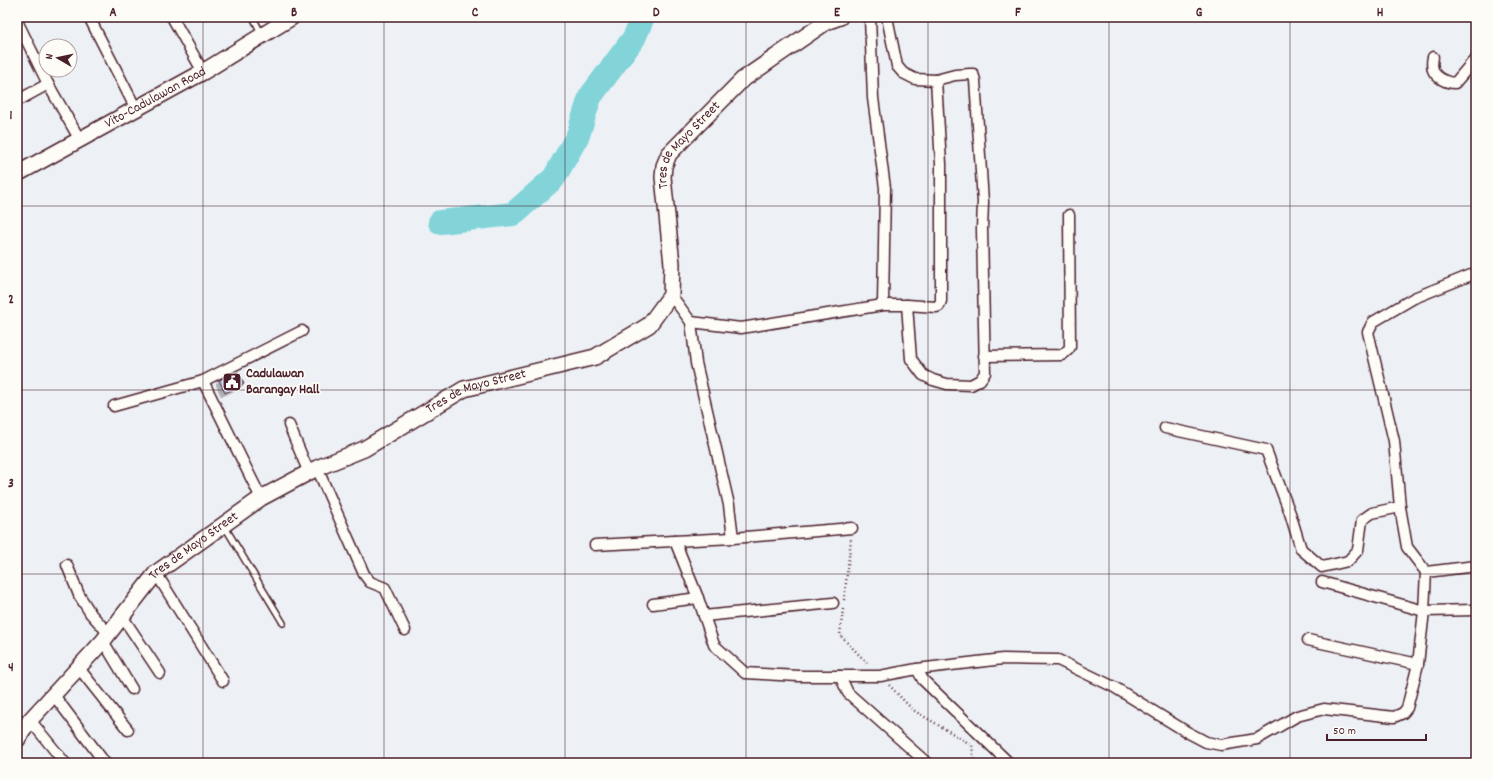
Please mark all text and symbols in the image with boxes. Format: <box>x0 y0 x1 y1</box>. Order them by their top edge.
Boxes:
text: A <box>109 4 117 23</box>
text: B <box>291 4 297 23</box>
text: C <box>472 4 479 23</box>
text: D <box>653 4 660 23</box>
text: E <box>834 4 841 23</box>
text: F <box>1015 4 1021 23</box>
text: G <box>1196 4 1203 23</box>
text: H <box>1377 4 1384 23</box>
north arrow <box>38 38 78 78</box>
text: N <box>42 52 59 61</box>
street label: Vito-Cadulawan Road <box>101 62 210 134</box>
street label: Tres de Mayo Street <box>653 97 725 190</box>
text: 1 <box>10 107 13 126</box>
text: 2 <box>8 291 14 310</box>
place label: Cadulawan Barangay Hall <box>246 364 320 400</box>
street label: Tres de Mayo Street <box>422 364 528 419</box>
public building icon: Cadulawan Barangay Hall <box>221 371 243 393</box>
text: 3 <box>8 475 14 494</box>
street label: Tres de Mayo Street <box>144 507 243 584</box>
text: 4 <box>8 659 14 678</box>
scale bar <box>1327 716 1426 742</box>
text: 50 m <box>1333 723 1356 740</box>

